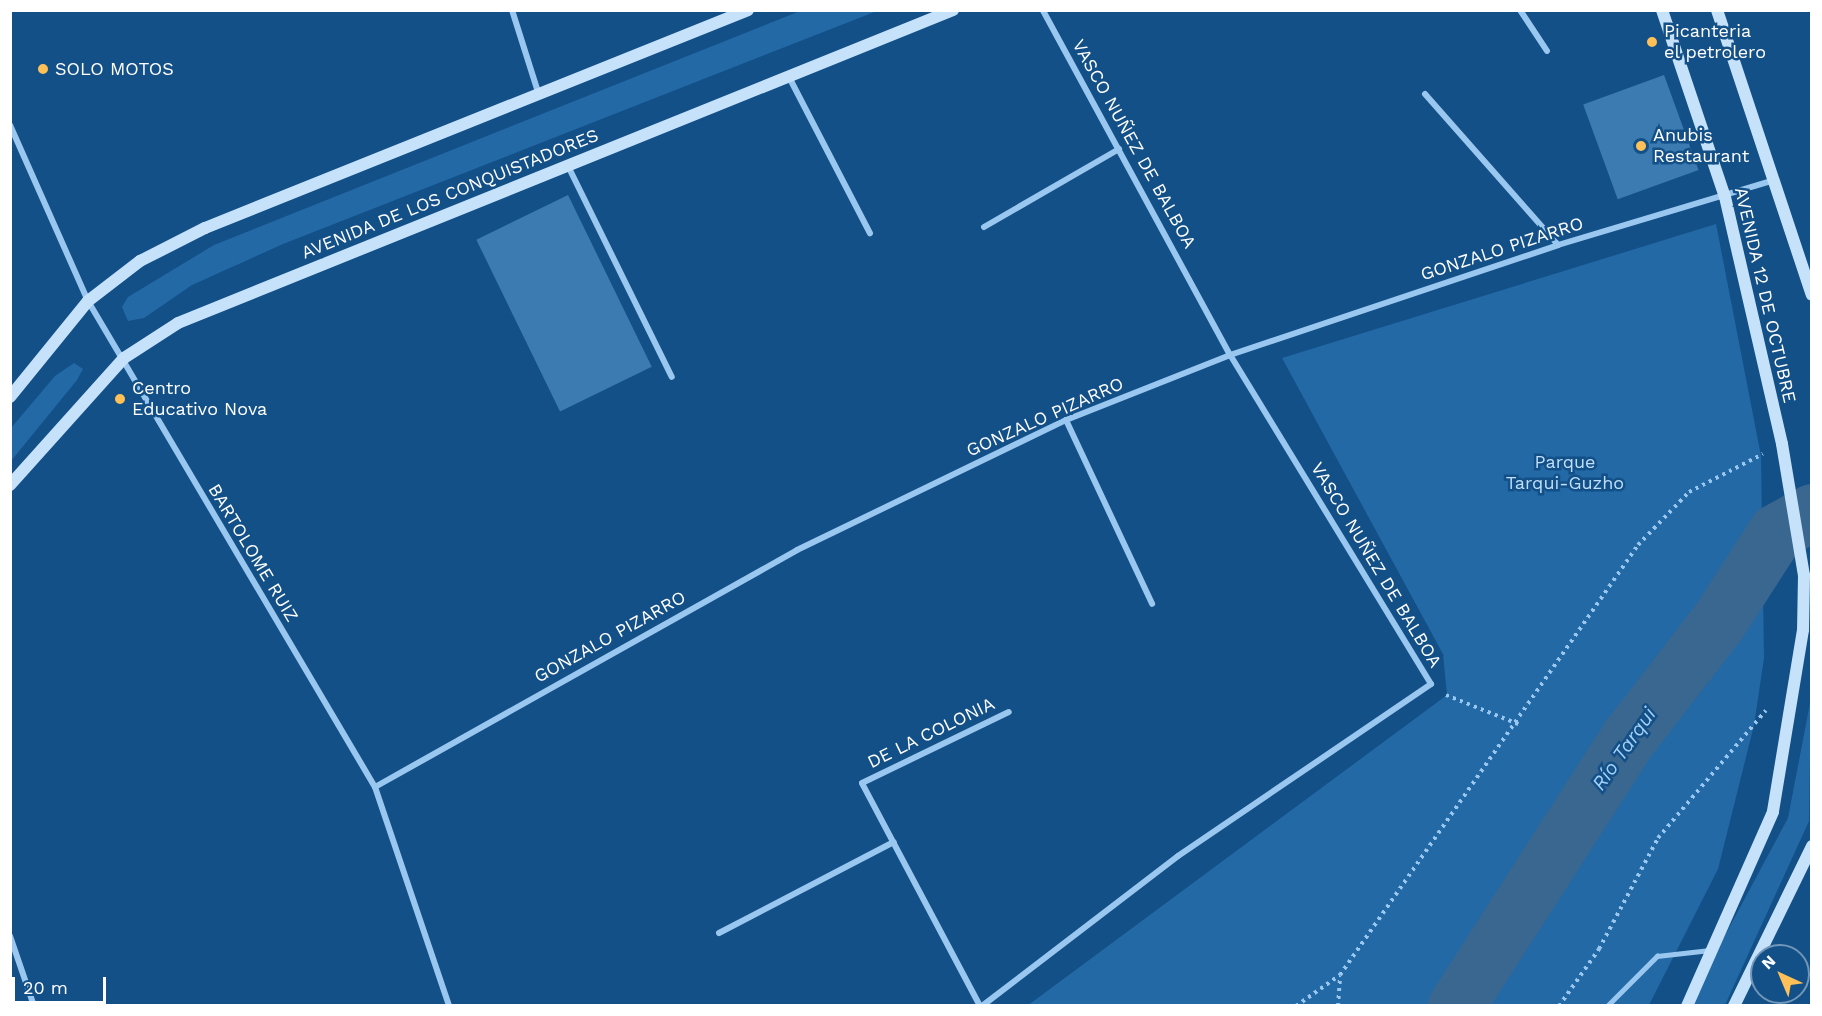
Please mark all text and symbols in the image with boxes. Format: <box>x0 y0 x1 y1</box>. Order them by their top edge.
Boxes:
place label: Picanteria el petrolero <box>1664 21 1767 63</box>
marker: Picanteria el petrolero <box>1645 35 1659 49</box>
street label: VASCO NUÑEZ DE BALBOA <box>1067 36 1201 252</box>
place label: SOLO MOTOS <box>55 58 174 80</box>
marker: SOLO MOTOS <box>36 62 50 76</box>
street label: AVENIDA DE LOS CONQUISTADORES <box>298 124 602 264</box>
place label: Anubis Restaurant <box>1653 125 1749 168</box>
marker: Anubis Restaurant <box>1634 139 1648 153</box>
street label: AVENIDA 12 DE OCTUBRE <box>1730 184 1800 406</box>
street label: GONZALO PIZARRO <box>1418 213 1586 285</box>
street label: GONZALO PIZARRO <box>963 373 1127 461</box>
place label: Centro Educativo Nova <box>132 378 267 420</box>
marker: Centro Educativo Nova <box>113 392 127 406</box>
park label: Parque Tarqui-Guzho <box>1506 452 1624 494</box>
street label: VASCO NUÑEZ DE BALBOA <box>1306 459 1446 671</box>
street label: BARTOLOME RUIZ <box>203 480 303 626</box>
street label: GONZALO PIZARRO <box>531 586 689 688</box>
street label: DE LA COLONIA <box>864 693 998 773</box>
water label: Río Tarqui <box>1587 703 1661 795</box>
north arrow <box>1750 944 1810 1004</box>
text: N <box>1758 951 1779 973</box>
scale bar <box>15 965 110 1003</box>
text: 20 m <box>23 977 68 998</box>

